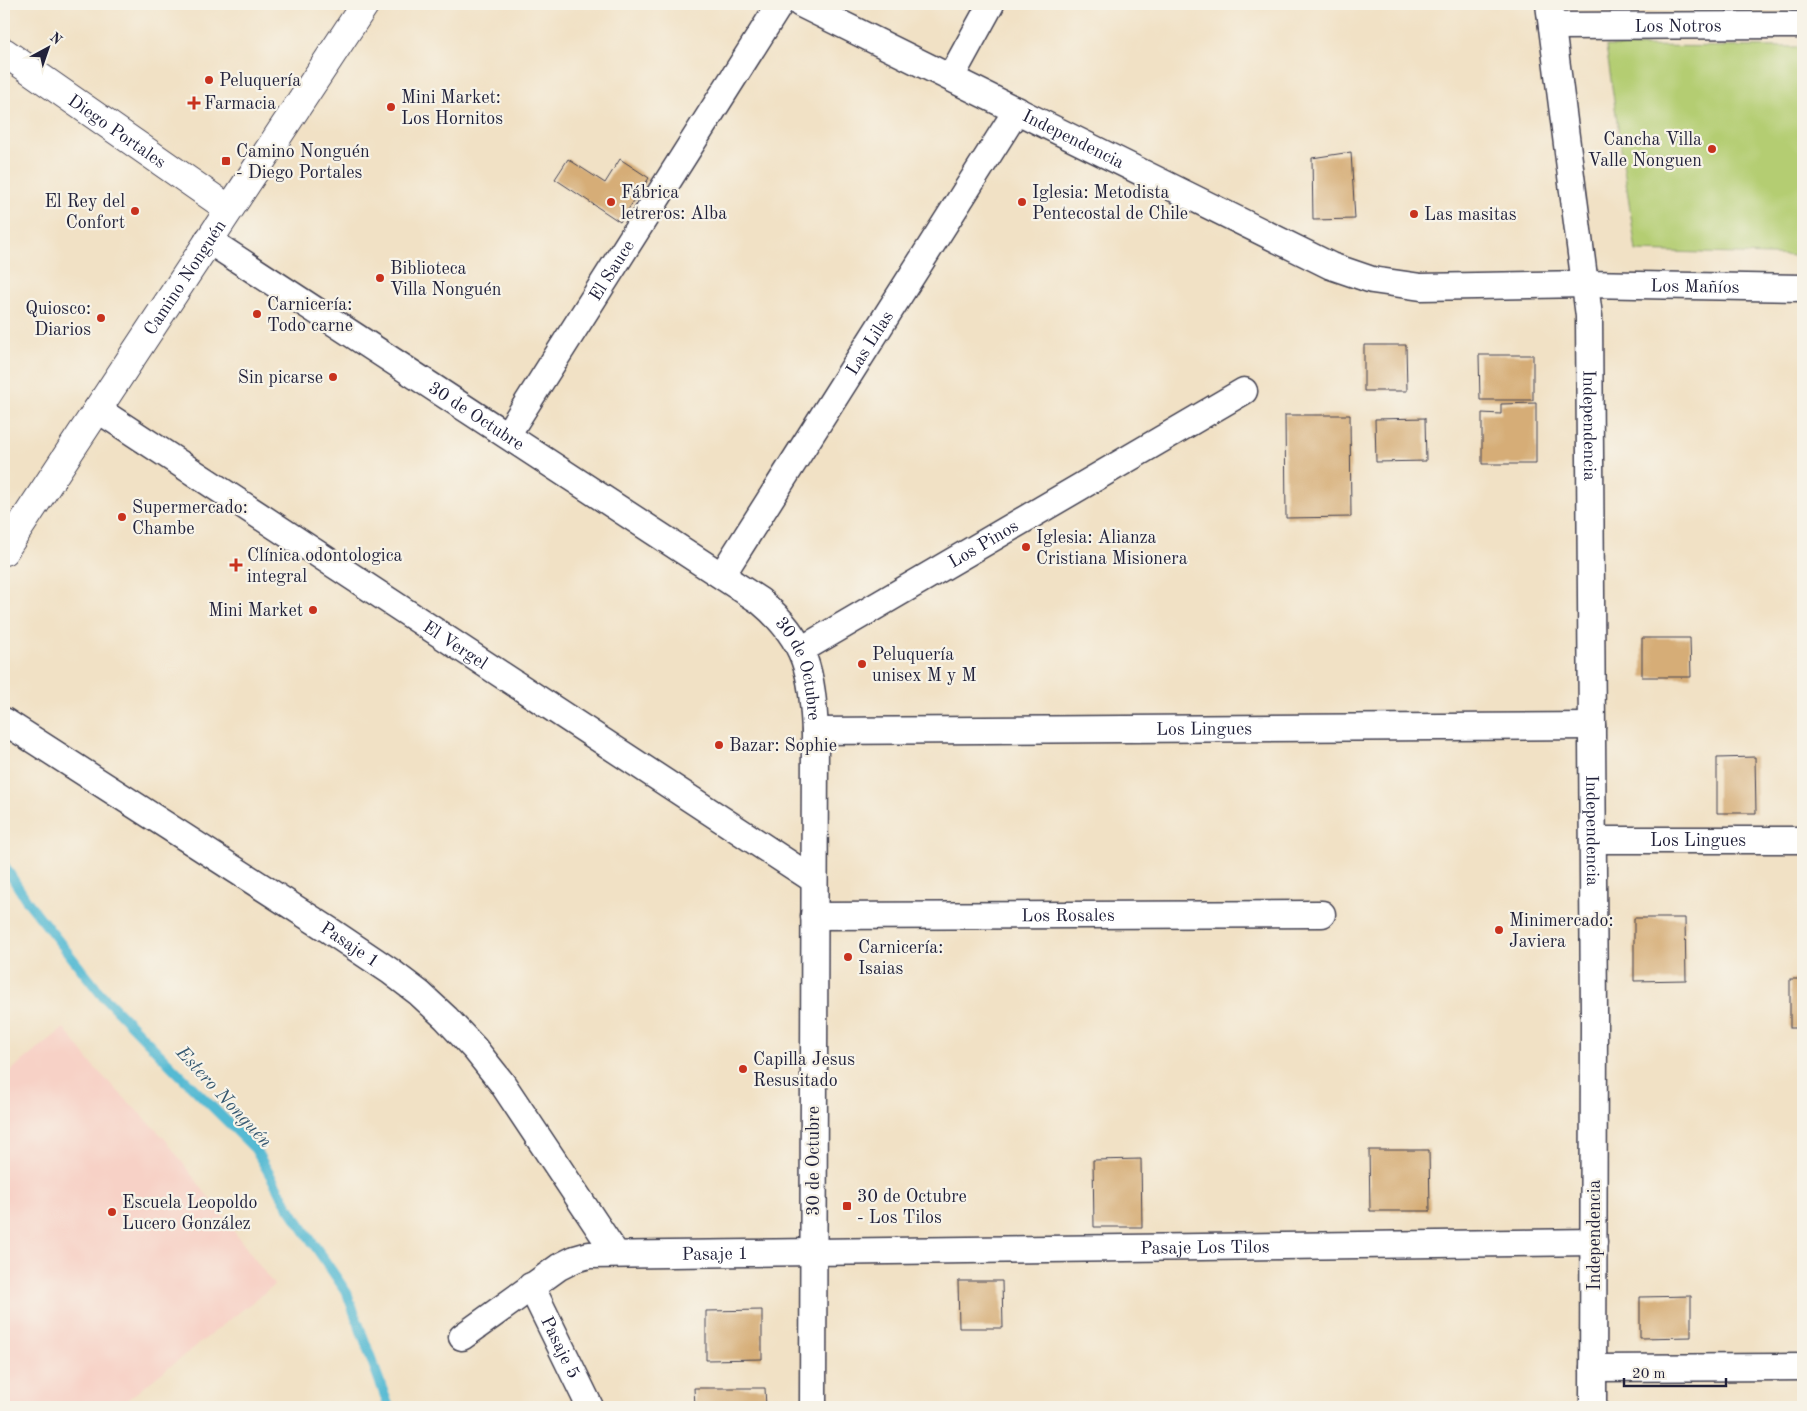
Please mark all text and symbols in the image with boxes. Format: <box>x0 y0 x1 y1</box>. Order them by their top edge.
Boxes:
street label: Los Notros <box>1634 17 1722 36</box>
north arrow <box>22 22 72 72</box>
text: N <box>47 30 65 48</box>
place label: Peluquería <box>219 72 301 90</box>
marker: Peluquería <box>203 74 215 86</box>
place label: Mini Market: Los Hornitos <box>401 89 503 128</box>
street label: Diego Portales <box>64 92 169 172</box>
place label: Farmacia <box>204 95 276 113</box>
marker: Farmacia <box>188 97 200 109</box>
marker: Mini Market: Los Hornitos <box>385 101 397 113</box>
street label: Independencia <box>1019 107 1127 172</box>
place label: Cancha Villa Valle Nonguen <box>1588 131 1702 170</box>
place label: Camino Nonguén - Diego Portales <box>236 143 370 182</box>
marker: Cancha Villa Valle Nonguen <box>1706 143 1718 155</box>
marker: Camino Nonguén - Diego Portales <box>220 155 232 167</box>
place label: Fábrica letreros: Alba <box>621 184 727 223</box>
place label: Iglesia: Metodista Pentecostal de Chile <box>1032 184 1188 223</box>
place label: El Rey del Confort <box>44 193 125 232</box>
marker: Fábrica letreros: Alba <box>605 196 617 208</box>
marker: Iglesia: Metodista Pentecostal de Chile <box>1016 196 1028 208</box>
marker: El Rey del Confort <box>129 205 141 217</box>
place label: Las masitas <box>1424 206 1517 224</box>
marker: Las masitas <box>1408 208 1420 220</box>
street label: Camino Nonguén <box>141 217 230 339</box>
street label: El Sauce <box>586 237 638 304</box>
place label: Biblioteca Villa Nonguén <box>390 260 502 299</box>
marker: Biblioteca Villa Nonguén <box>374 272 386 284</box>
street label: Los Mañíos <box>1650 277 1740 297</box>
place label: Carnicería: Todo carne <box>267 296 353 335</box>
place label: Quiosco: Diarios <box>25 300 91 339</box>
marker: Carnicería: Todo carne <box>251 308 263 320</box>
street label: Las Lilas <box>843 308 897 379</box>
marker: Quiosco: Diarios <box>95 312 107 324</box>
place label: Sin picarse <box>238 369 323 387</box>
street label: Independencia <box>1579 370 1598 481</box>
marker: Sin picarse <box>327 371 339 383</box>
street label: 30 de Octubre <box>425 379 527 454</box>
place label: Supermercado: Chambe <box>132 499 248 538</box>
marker: Supermercado: Chambe <box>116 511 128 523</box>
street label: Los Pinos <box>946 517 1022 572</box>
place label: Iglesia: Alianza Cristiana Misionera <box>1036 529 1188 568</box>
marker: Iglesia: Alianza Cristiana Misionera <box>1020 541 1032 553</box>
place label: Clínica odontologica integral <box>247 547 403 586</box>
marker: Clínica odontologica integral <box>229 558 243 572</box>
place label: Mini Market <box>208 602 303 620</box>
marker: Mini Market <box>307 604 319 616</box>
street label: 30 de Octubre <box>772 614 822 721</box>
street label: El Vergel <box>420 618 491 673</box>
place label: Peluquería unisex M y M <box>872 646 976 685</box>
marker: Peluquería unisex M y M <box>856 658 868 670</box>
street label: Los Lingues <box>1156 720 1252 739</box>
place label: Bazar: Sophie <box>729 737 837 755</box>
marker: Bazar: Sophie <box>713 739 725 751</box>
street label: Independencia <box>1582 775 1601 886</box>
street label: Los Lingues <box>1650 832 1746 850</box>
street label: Los Rosales <box>1021 907 1115 925</box>
place label: Minimercado: Javiera <box>1509 912 1614 951</box>
street label: Pasaje 1 <box>317 919 382 971</box>
marker: Minimercado: Javiera <box>1493 924 1505 936</box>
place label: Carnicería: Isaias <box>858 939 943 978</box>
marker: Carnicería: Isaias <box>842 951 854 963</box>
water label: Estero Nonguén <box>171 1043 275 1152</box>
place label: Capilla Jesus Resusitado <box>753 1051 855 1090</box>
marker: Capilla Jesus Resusitado <box>737 1063 749 1075</box>
street label: 30 de Octubre <box>805 1106 823 1216</box>
street label: Independencia <box>1586 1179 1604 1290</box>
place label: 30 de Octubre - Los Tilos <box>857 1188 967 1227</box>
place label: Escuela Leopoldo Lucero González <box>122 1194 258 1233</box>
marker: 30 de Octubre - Los Tilos <box>841 1200 853 1212</box>
marker: Escuela Leopoldo Lucero González <box>106 1206 118 1218</box>
street label: Pasaje Los Tilos <box>1140 1238 1270 1258</box>
street label: Pasaje 1 <box>682 1245 748 1264</box>
street label: Pasaje 5 <box>537 1314 583 1381</box>
scale bar <box>1624 1356 1727 1388</box>
text: 20 m <box>1632 1367 1666 1382</box>

